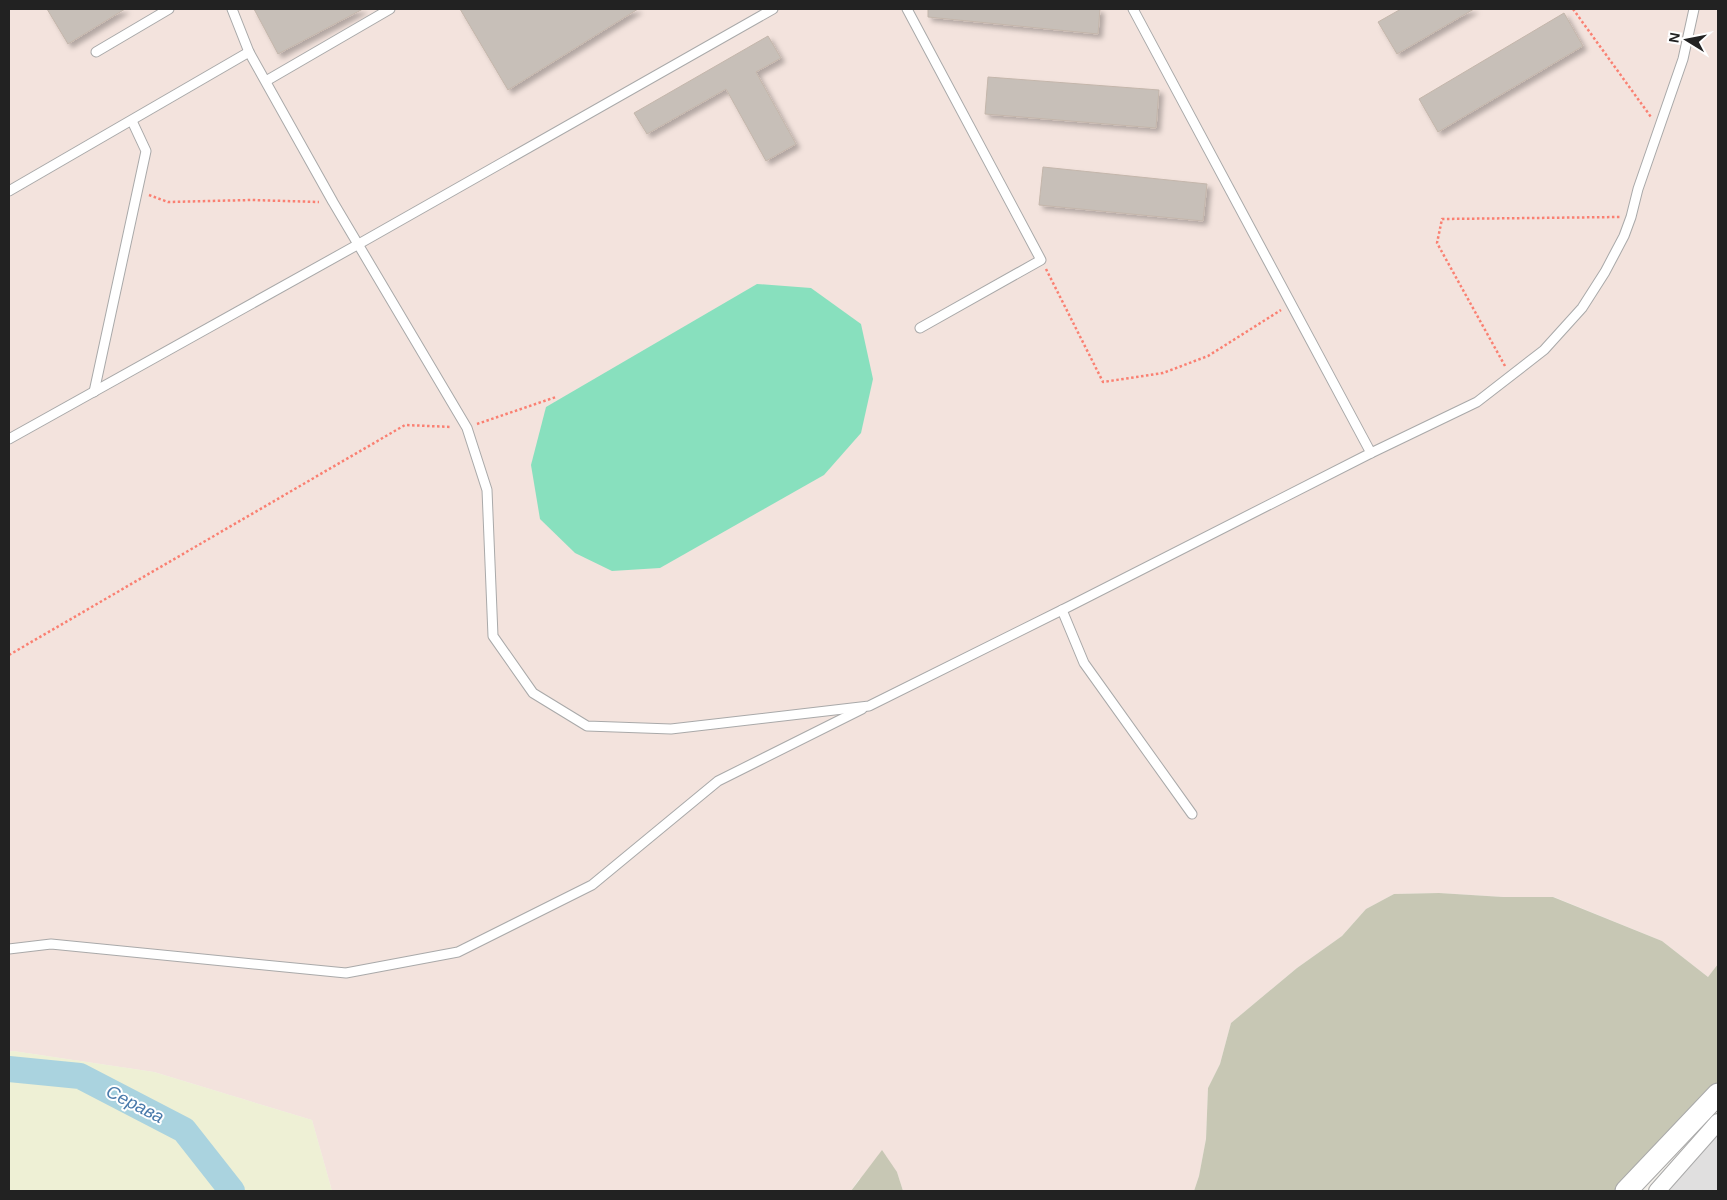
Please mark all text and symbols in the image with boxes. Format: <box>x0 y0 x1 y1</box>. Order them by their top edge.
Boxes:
north arrow <box>1662 15 1712 65</box>
text: N <box>1665 31 1683 44</box>
water label: Серава <box>103 1081 167 1127</box>

